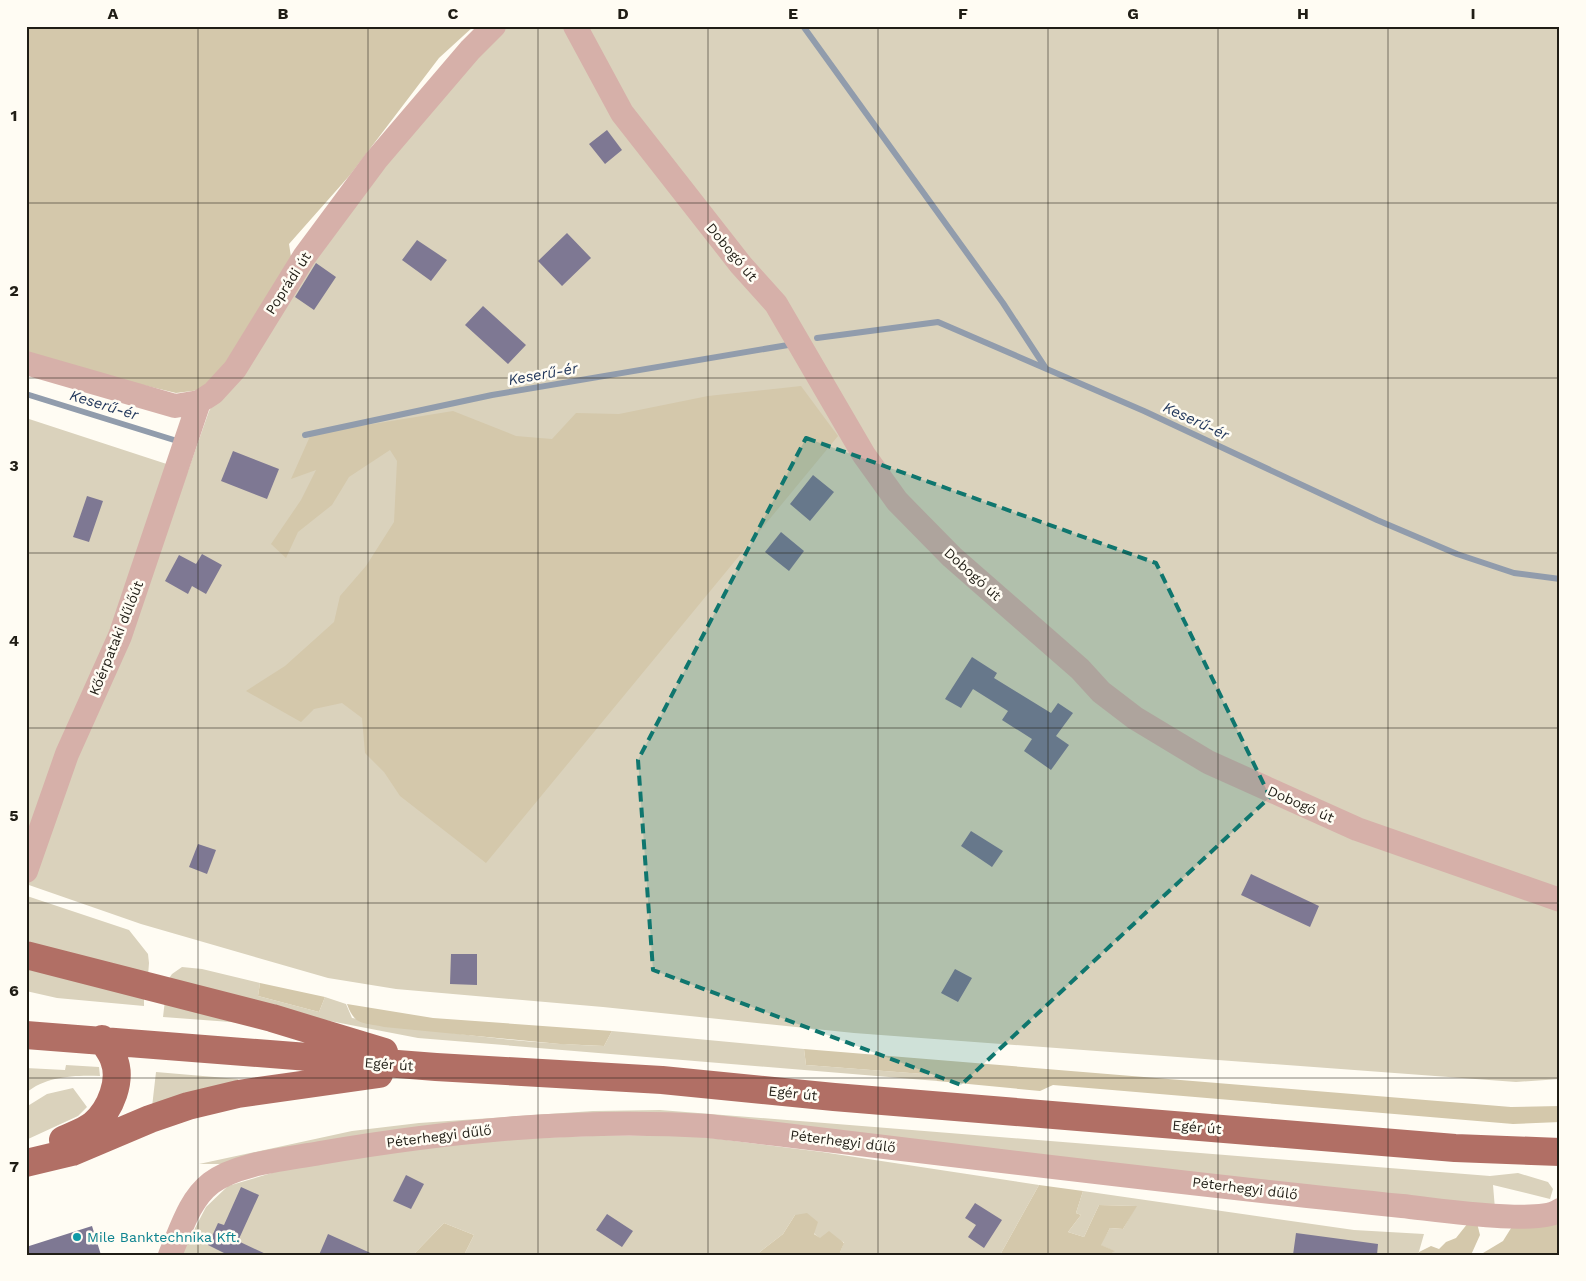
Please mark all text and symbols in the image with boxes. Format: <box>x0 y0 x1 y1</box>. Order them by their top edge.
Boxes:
text: A <box>108 4 119 23</box>
text: B <box>278 4 289 23</box>
text: C <box>448 4 459 23</box>
text: D <box>617 4 629 23</box>
text: E <box>788 4 798 23</box>
text: F <box>958 4 968 23</box>
text: G <box>1127 4 1139 23</box>
text: H <box>1297 4 1309 23</box>
text: I <box>1470 4 1476 23</box>
text: 1 <box>11 106 17 125</box>
street label: Dobogó út <box>703 220 761 284</box>
street label: Poprádi út <box>262 249 314 317</box>
text: 2 <box>9 281 19 300</box>
water label: Keserű-ér <box>507 359 580 389</box>
water label: Keserű-ér <box>68 386 141 424</box>
water label: Keserű-ér <box>1160 398 1233 445</box>
text: 3 <box>9 456 19 475</box>
street label: Dobogó út <box>941 544 1005 604</box>
street label: Kőérpataki dűlőút <box>86 578 146 698</box>
text: 4 <box>9 631 19 650</box>
street label: Dobogó út <box>1265 782 1337 826</box>
text: 5 <box>9 806 19 825</box>
text: 6 <box>9 981 19 1000</box>
street label: Egér út <box>364 1054 414 1074</box>
street label: Egér út <box>768 1082 818 1104</box>
street label: Egér út <box>1172 1117 1222 1137</box>
street label: Péterhegyi dűlő <box>385 1122 493 1150</box>
street label: Péterhegyi dűlő <box>789 1127 897 1155</box>
text: 7 <box>9 1157 19 1176</box>
street label: Péterhegyi dűlő <box>1191 1174 1299 1202</box>
place label: Mile Banktechnika Kft. <box>87 1229 240 1245</box>
marker: Mile Banktechnika Kft. <box>71 1231 83 1243</box>

